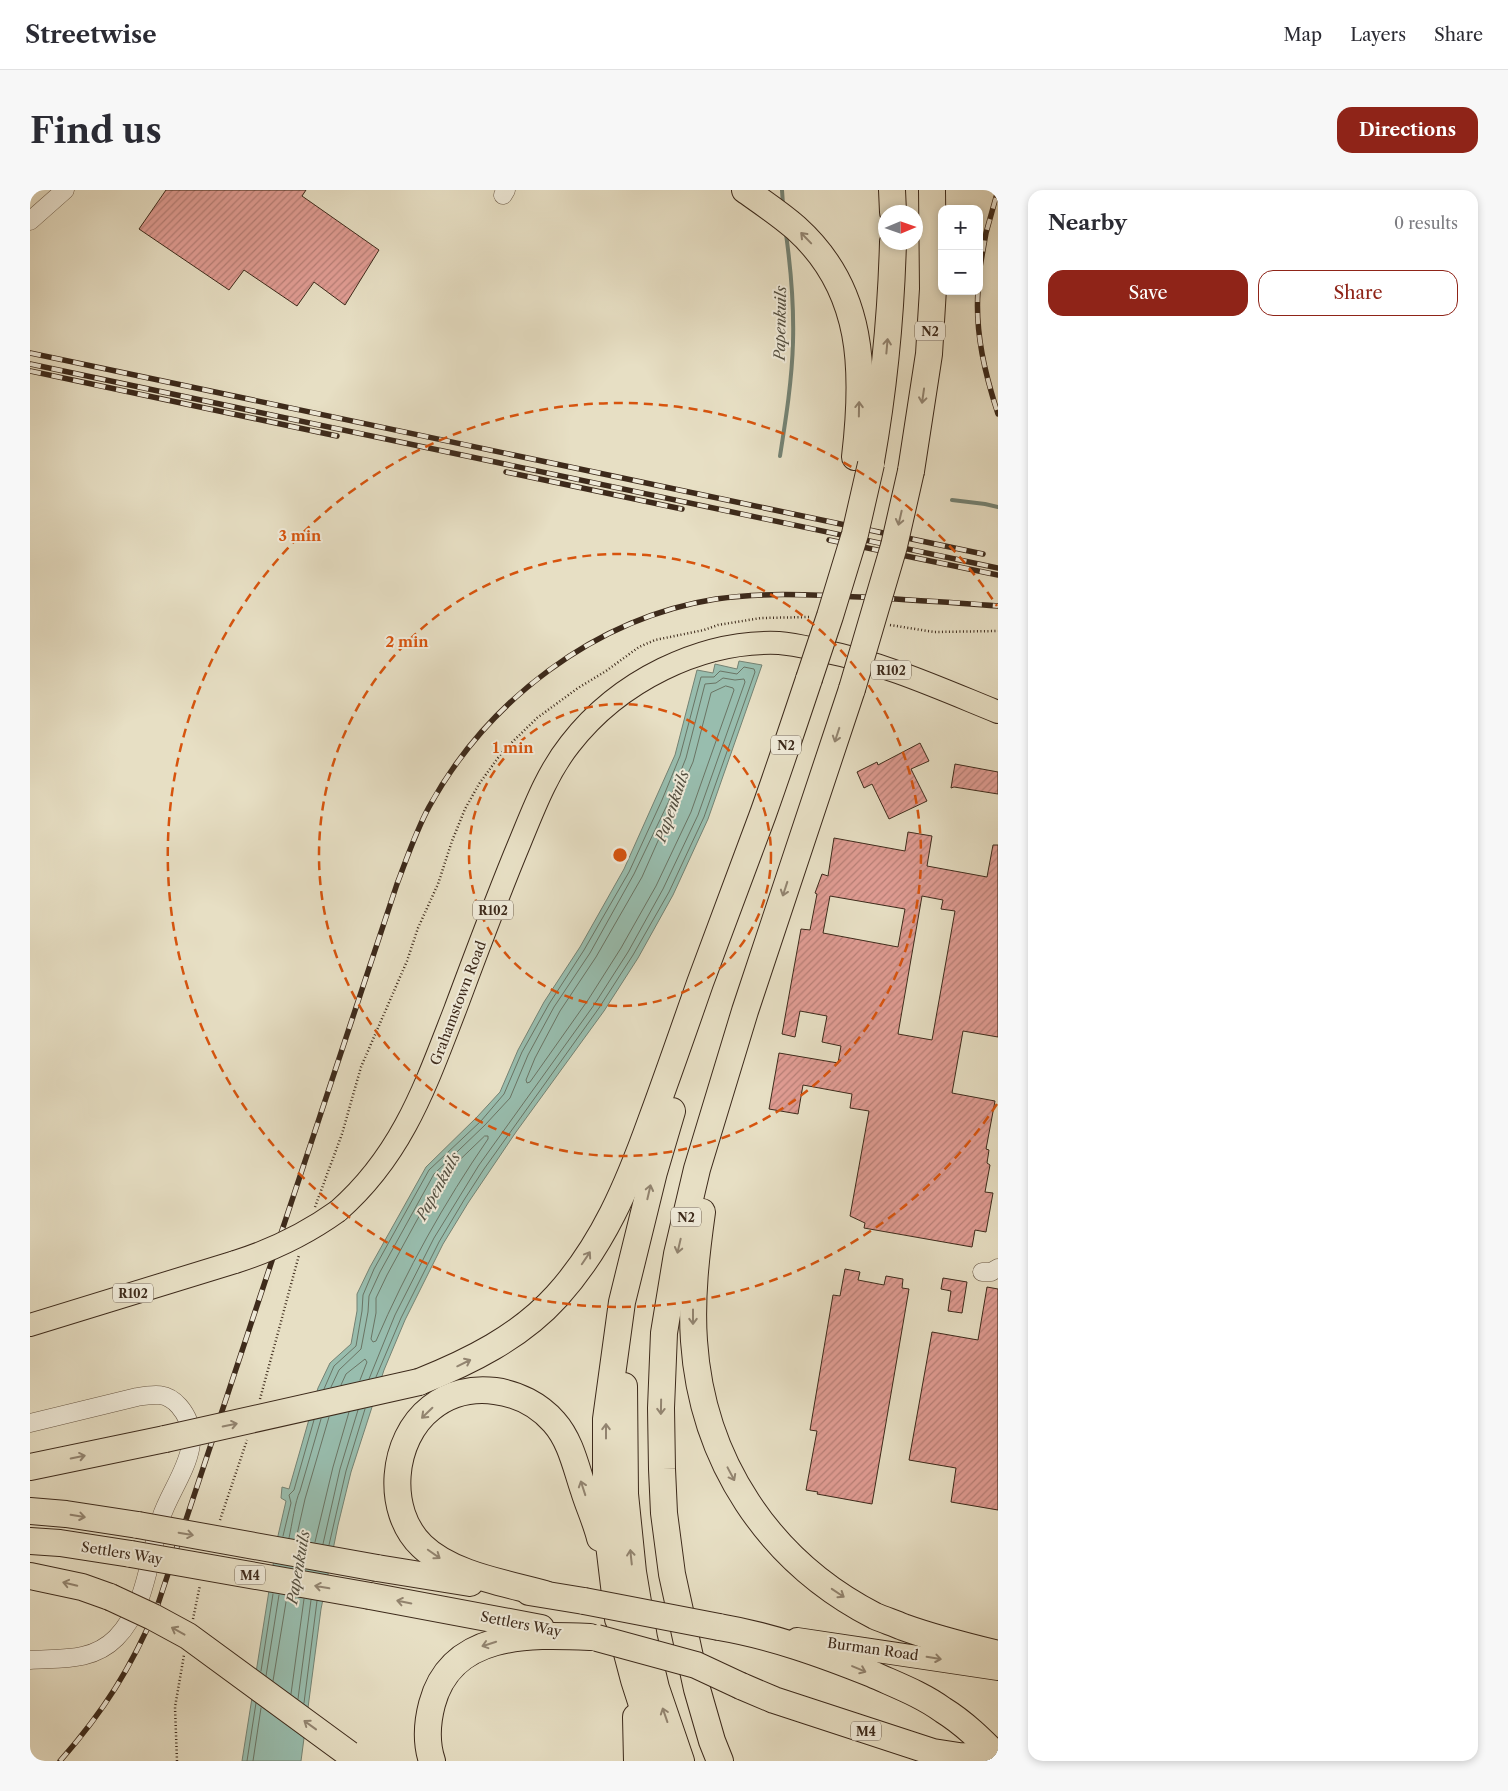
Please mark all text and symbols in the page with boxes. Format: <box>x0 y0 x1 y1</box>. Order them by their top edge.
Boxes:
text: Streetwise <box>25 20 157 49</box>
text: Map <box>1284 24 1322 46</box>
text: Layers <box>1350 24 1406 46</box>
text: Share <box>1434 24 1483 46</box>
button: Directions <box>1337 107 1478 153</box>
text: Find us <box>30 109 162 152</box>
north arrow <box>878 205 923 250</box>
map controls <box>938 205 983 295</box>
button: + <box>938 205 983 250</box>
text: Nearby <box>1048 210 1127 235</box>
text: 0 results <box>1394 213 1458 233</box>
one-way arrow <box>800 232 812 244</box>
button: − <box>938 250 983 295</box>
button: Save <box>1048 270 1248 316</box>
button: Share <box>1258 270 1458 316</box>
water label: Papenkuils <box>770 285 790 361</box>
road number: N2 <box>915 322 945 340</box>
one-way arrow <box>882 338 892 354</box>
one-way arrow <box>918 387 928 403</box>
one-way arrow <box>854 401 864 417</box>
one-way arrow <box>895 510 904 526</box>
text: 3 min <box>279 526 322 545</box>
text: 2 min <box>385 632 429 651</box>
road number: R102 <box>871 660 911 680</box>
one-way arrow <box>831 727 841 743</box>
road number: N2 <box>771 736 801 754</box>
text: 1 min <box>492 738 534 757</box>
water label: Papenkuils <box>651 767 693 845</box>
centre of rings <box>611 846 629 864</box>
one-way arrow <box>780 881 790 897</box>
road number: R102 <box>473 900 513 920</box>
street label: Grahamstown Road <box>426 938 490 1068</box>
water label: Papenkuils <box>411 1148 465 1224</box>
one-way arrow <box>645 1185 654 1201</box>
road number: N2 <box>671 1208 701 1226</box>
one-way arrow <box>674 1238 683 1254</box>
one-way arrow <box>581 1251 591 1265</box>
road number: R102 <box>113 1284 153 1302</box>
one-way arrow <box>688 1309 698 1325</box>
one-way arrow <box>456 1358 471 1367</box>
one-way arrow <box>656 1399 666 1415</box>
one-way arrow <box>420 1407 433 1419</box>
one-way arrow <box>221 1420 237 1429</box>
one-way arrow <box>601 1423 611 1440</box>
one-way arrow <box>69 1452 85 1461</box>
one-way arrow <box>726 1466 736 1481</box>
one-way arrow <box>578 1480 587 1496</box>
one-way arrow <box>70 1511 86 1521</box>
water label: Papenkuils <box>282 1528 314 1606</box>
one-way arrow <box>178 1529 194 1539</box>
street label: Settlers Way <box>80 1538 164 1568</box>
one-way arrow <box>426 1549 440 1559</box>
one-way arrow <box>627 1549 636 1565</box>
road number: M4 <box>235 1566 265 1584</box>
one-way arrow <box>63 1579 79 1588</box>
one-way arrow <box>315 1582 331 1592</box>
one-way arrow <box>831 1588 845 1598</box>
one-way arrow <box>397 1597 413 1606</box>
street label: Settlers Way <box>479 1607 563 1641</box>
one-way arrow <box>171 1625 186 1635</box>
street label: Burman Road <box>826 1634 920 1664</box>
one-way arrow <box>482 1640 498 1650</box>
one-way arrow <box>925 1654 941 1664</box>
one-way arrow <box>851 1665 866 1675</box>
one-way arrow <box>660 1708 669 1723</box>
one-way arrow <box>303 1720 317 1730</box>
road number: M4 <box>851 1722 881 1740</box>

